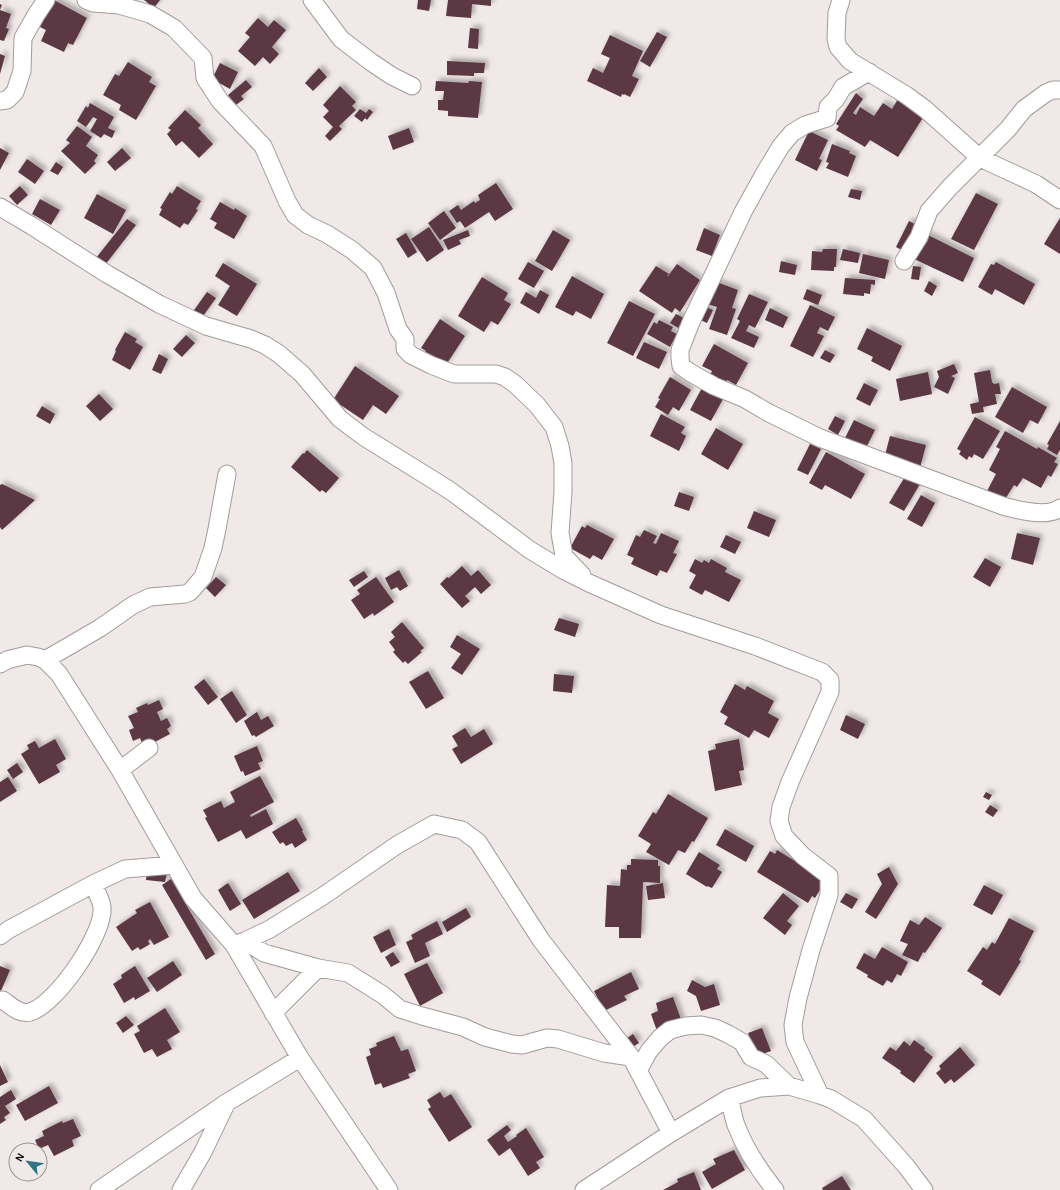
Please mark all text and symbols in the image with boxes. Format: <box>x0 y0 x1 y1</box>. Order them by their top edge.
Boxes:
north arrow <box>8 1142 48 1182</box>
text: N <box>13 1151 26 1163</box>

